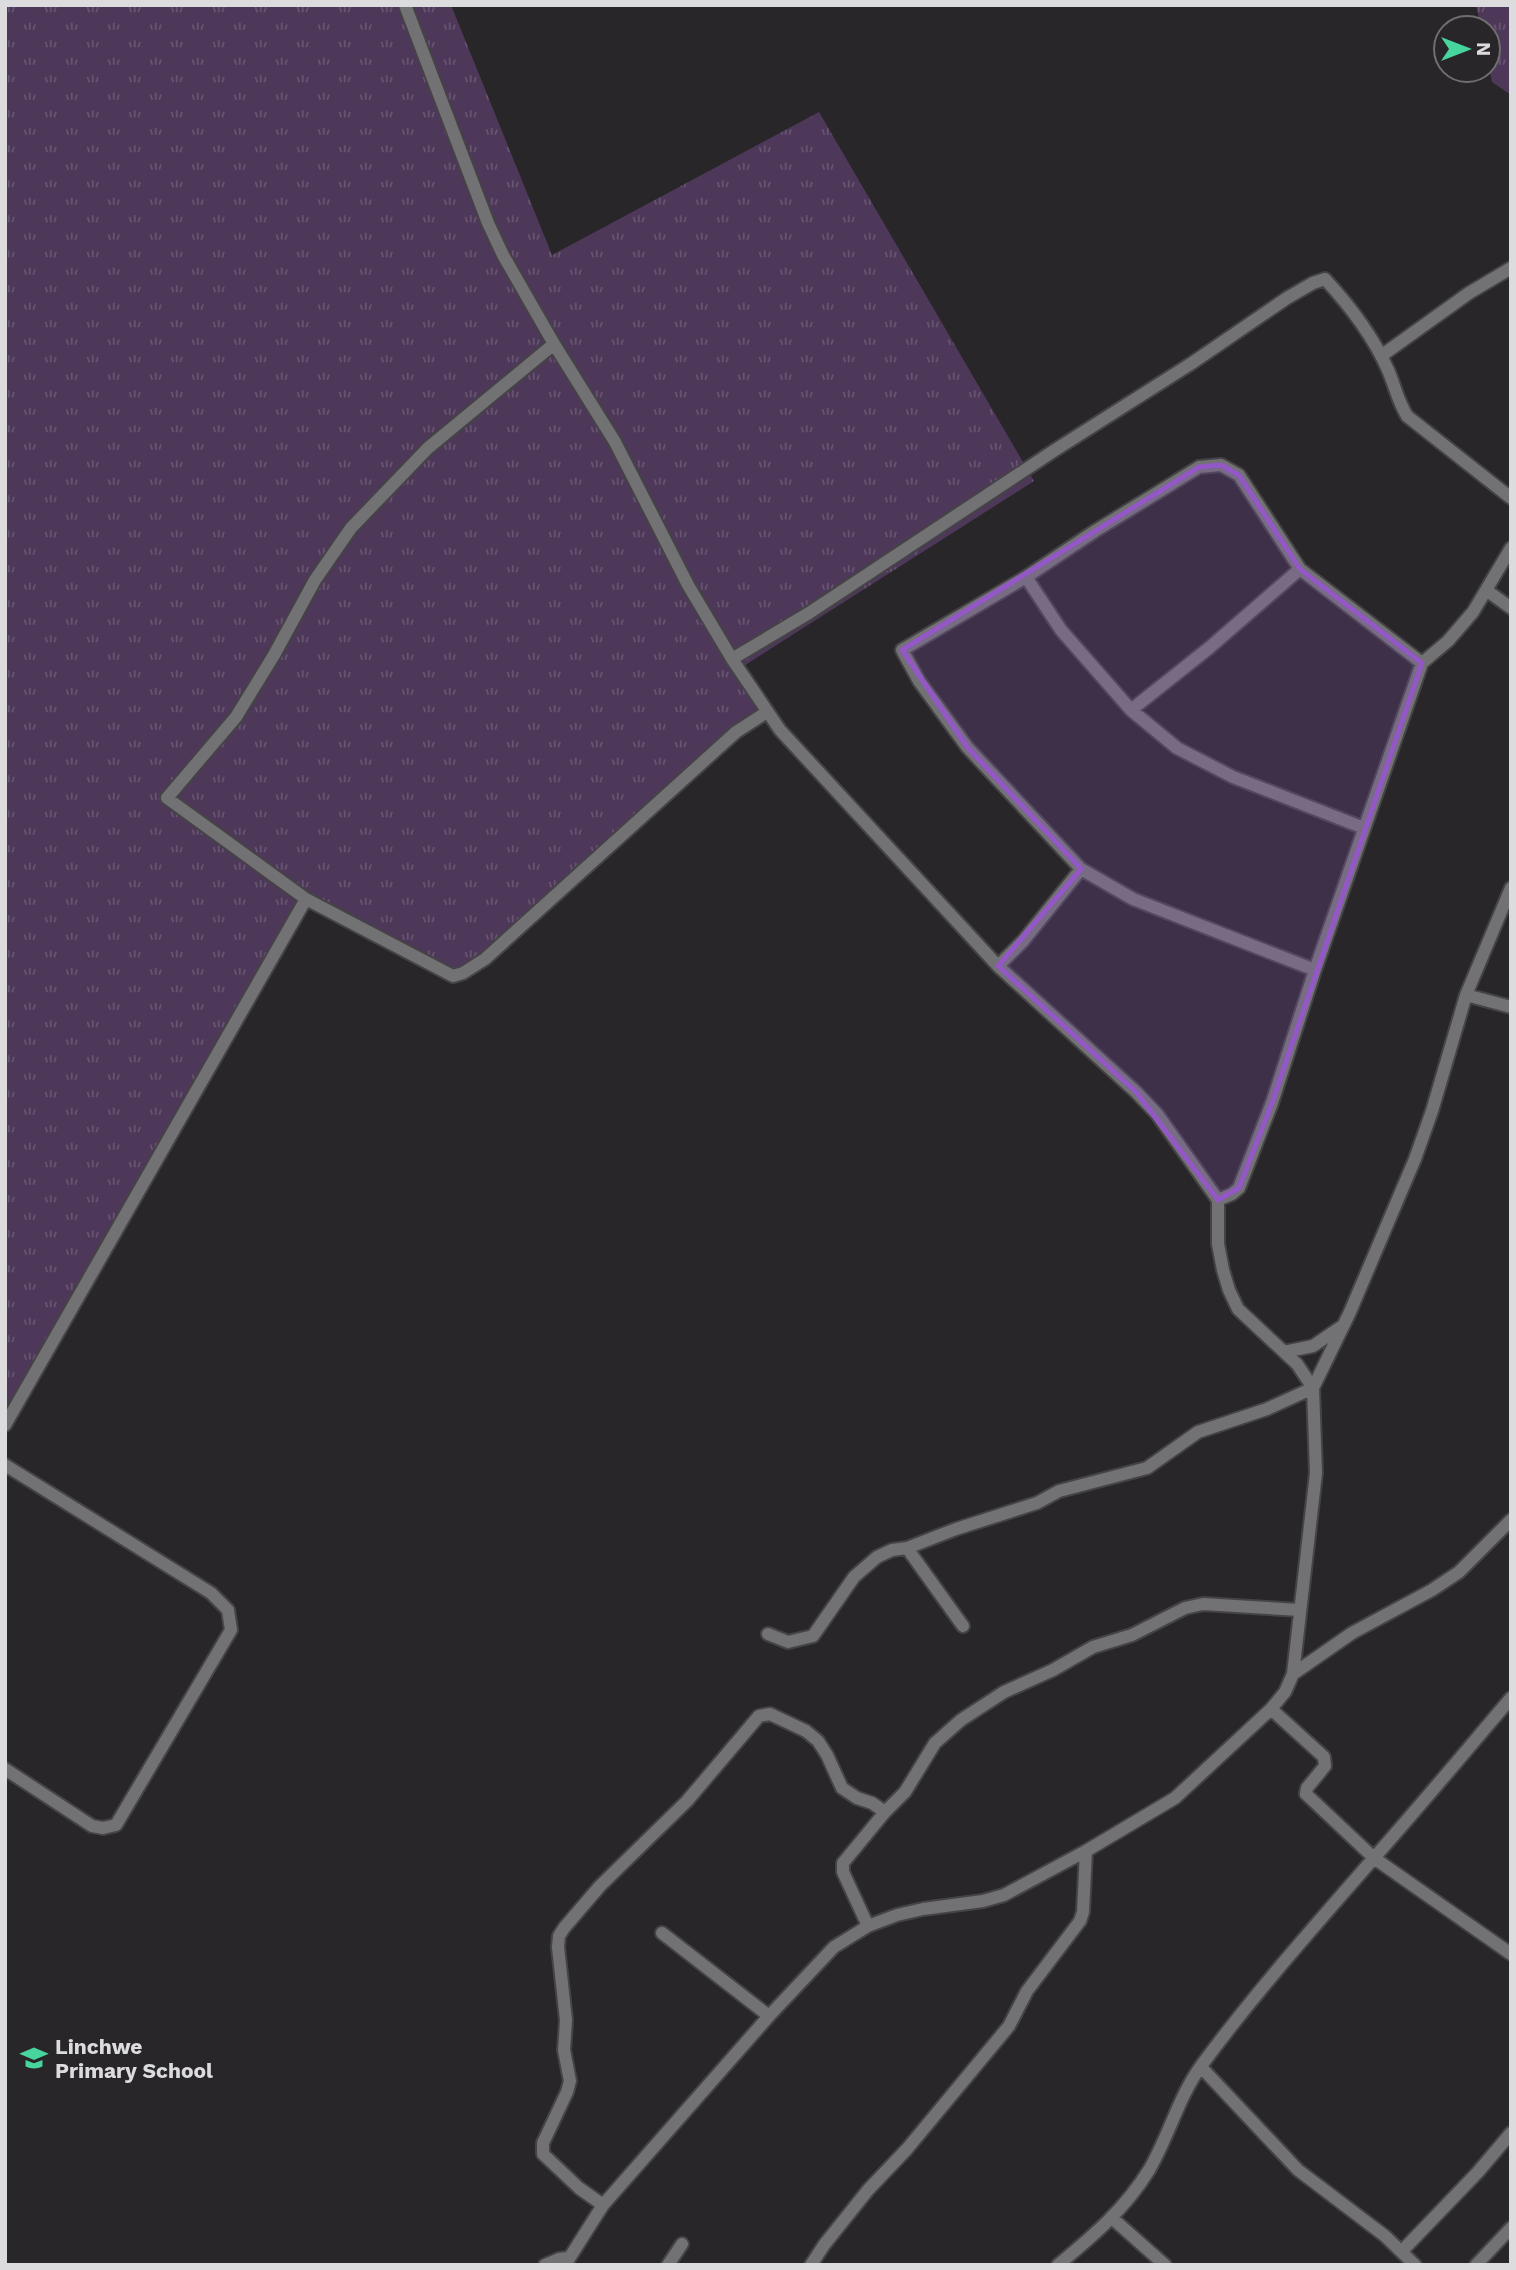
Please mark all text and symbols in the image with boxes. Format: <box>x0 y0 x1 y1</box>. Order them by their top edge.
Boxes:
north arrow <box>1432 14 1502 84</box>
text: N <box>1472 42 1495 56</box>
place label: Linchwe Primary School <box>55 2034 213 2083</box>
school or university icon: Linchwe Primary School <box>19 2043 49 2073</box>

